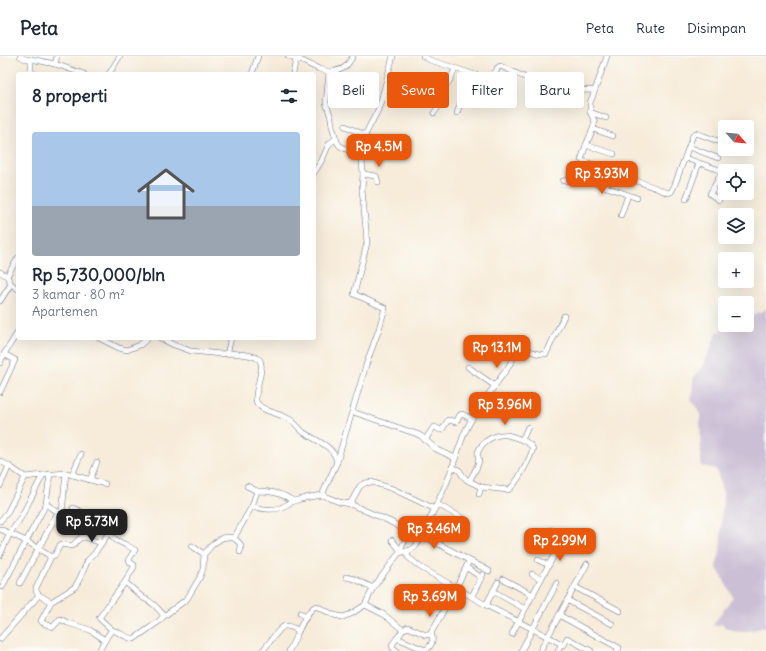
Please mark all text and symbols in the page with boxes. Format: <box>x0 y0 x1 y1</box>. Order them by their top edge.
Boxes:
text: Peta <box>20 16 58 40</box>
text: Peta <box>586 19 614 37</box>
text: Rute <box>636 19 665 37</box>
text: Disimpan <box>687 19 746 37</box>
chip: Beli <box>328 72 379 108</box>
chip: Sewa <box>387 72 449 108</box>
chip: Filter <box>457 72 517 108</box>
chip: Baru <box>525 72 584 108</box>
text: 8 properti <box>32 85 107 107</box>
icon: filters <box>278 85 300 107</box>
north arrow <box>718 120 754 156</box>
map controls <box>718 120 754 332</box>
pin: Rp 4.5M <box>342 134 416 168</box>
text: Rp 4.5M <box>355 138 403 155</box>
icon: home <box>130 158 202 230</box>
pin: Rp 3.93M <box>561 161 643 195</box>
button: locate <box>718 164 754 200</box>
text: Rp 3.93M <box>575 165 629 182</box>
button: layers <box>718 208 754 244</box>
button: + <box>718 252 754 288</box>
text: Rp 5,730,000/bln <box>32 264 165 286</box>
text: 3 kamar · 80 m² <box>32 286 125 303</box>
button: − <box>718 296 754 332</box>
text: Apartemen <box>32 303 98 320</box>
pin: Rp 13.1M <box>456 335 538 369</box>
text: Rp 13.1M <box>472 339 522 356</box>
pin: Rp 3.96M <box>464 392 546 426</box>
text: Rp 3.96M <box>478 396 532 413</box>
pin: Rp 5.73M <box>51 509 133 543</box>
text: Rp 5.73M <box>65 513 119 530</box>
pin: Rp 3.46M <box>393 516 475 550</box>
text: Rp 3.46M <box>407 520 461 537</box>
pin: Rp 2.99M <box>519 528 601 562</box>
text: Rp 2.99M <box>533 532 587 549</box>
pin: Rp 3.69M <box>389 584 471 618</box>
text: Rp 3.69M <box>403 588 457 605</box>

